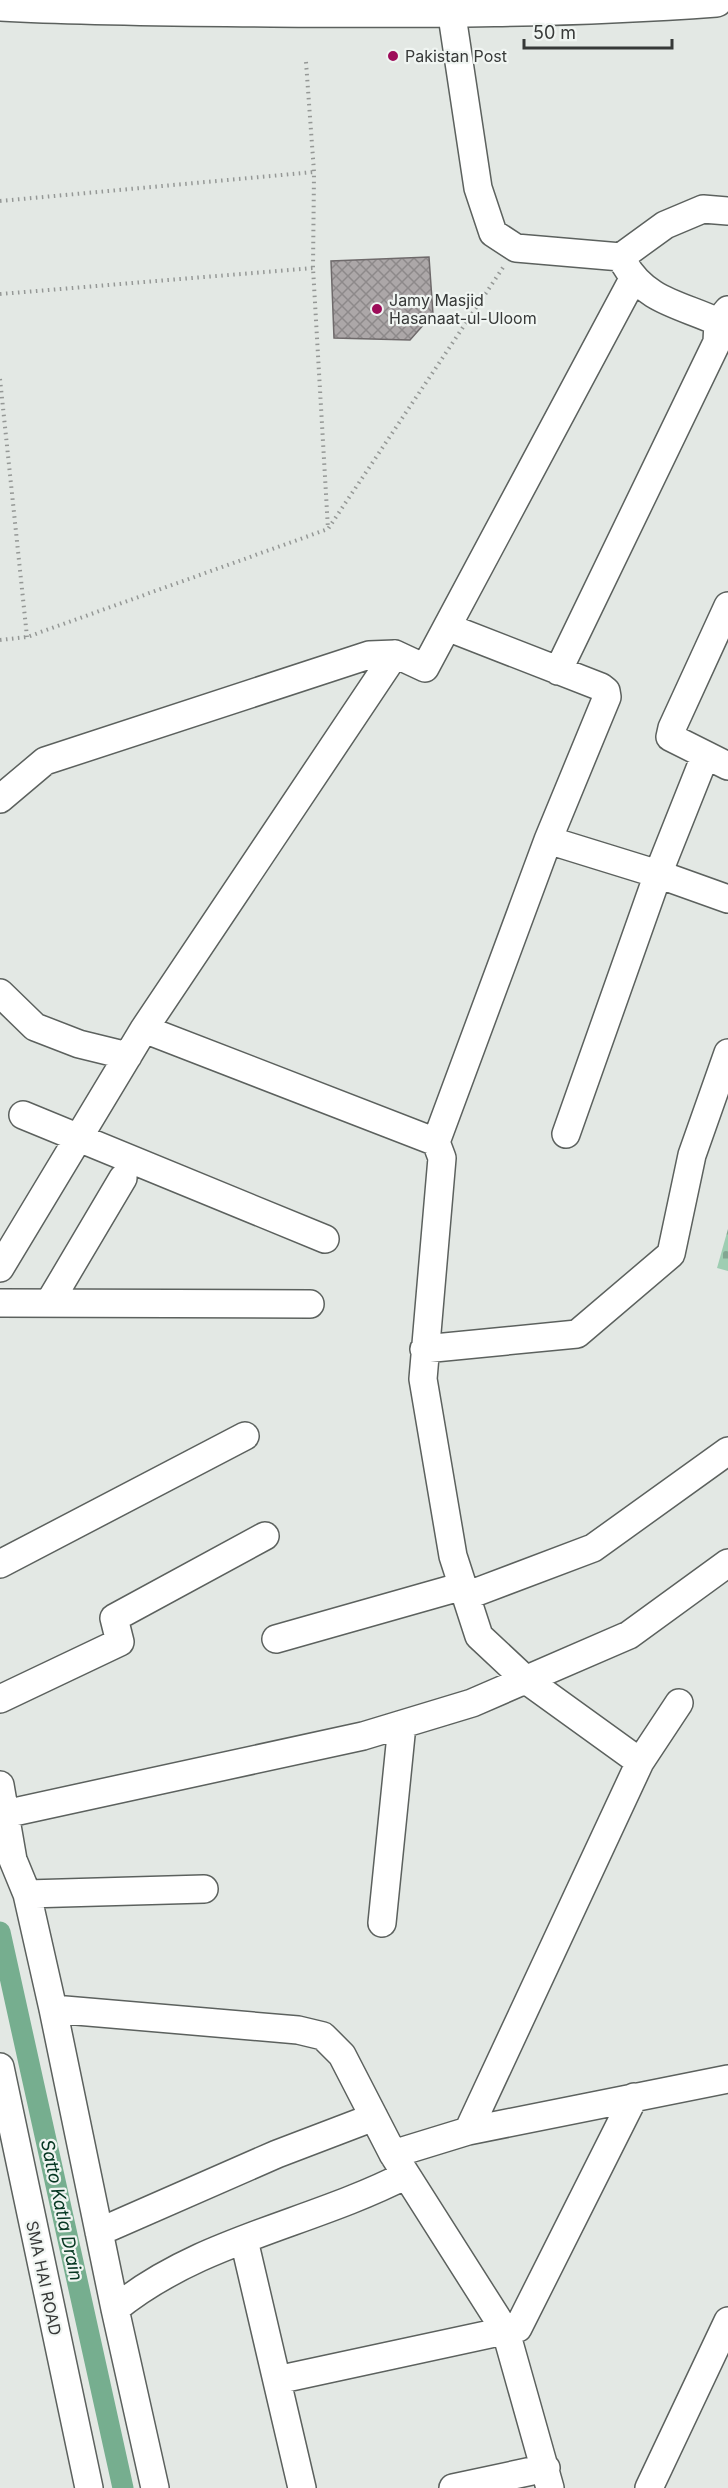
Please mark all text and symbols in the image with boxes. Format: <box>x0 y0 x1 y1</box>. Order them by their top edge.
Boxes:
scale bar <box>524 12 672 50</box>
text: 50 m <box>533 22 576 43</box>
place label: Pakistan Post <box>405 46 507 66</box>
marker: Pakistan Post <box>386 49 400 63</box>
place label: Jamy Masjid Hasanaat-ul-Uloom <box>389 290 537 328</box>
marker: Jamy Masjid Hasanaat-ul-Uloom <box>370 302 384 316</box>
water label: Satto Katla Drain <box>37 2137 87 2283</box>
street label: SMA HAI ROAD <box>22 2219 66 2337</box>

